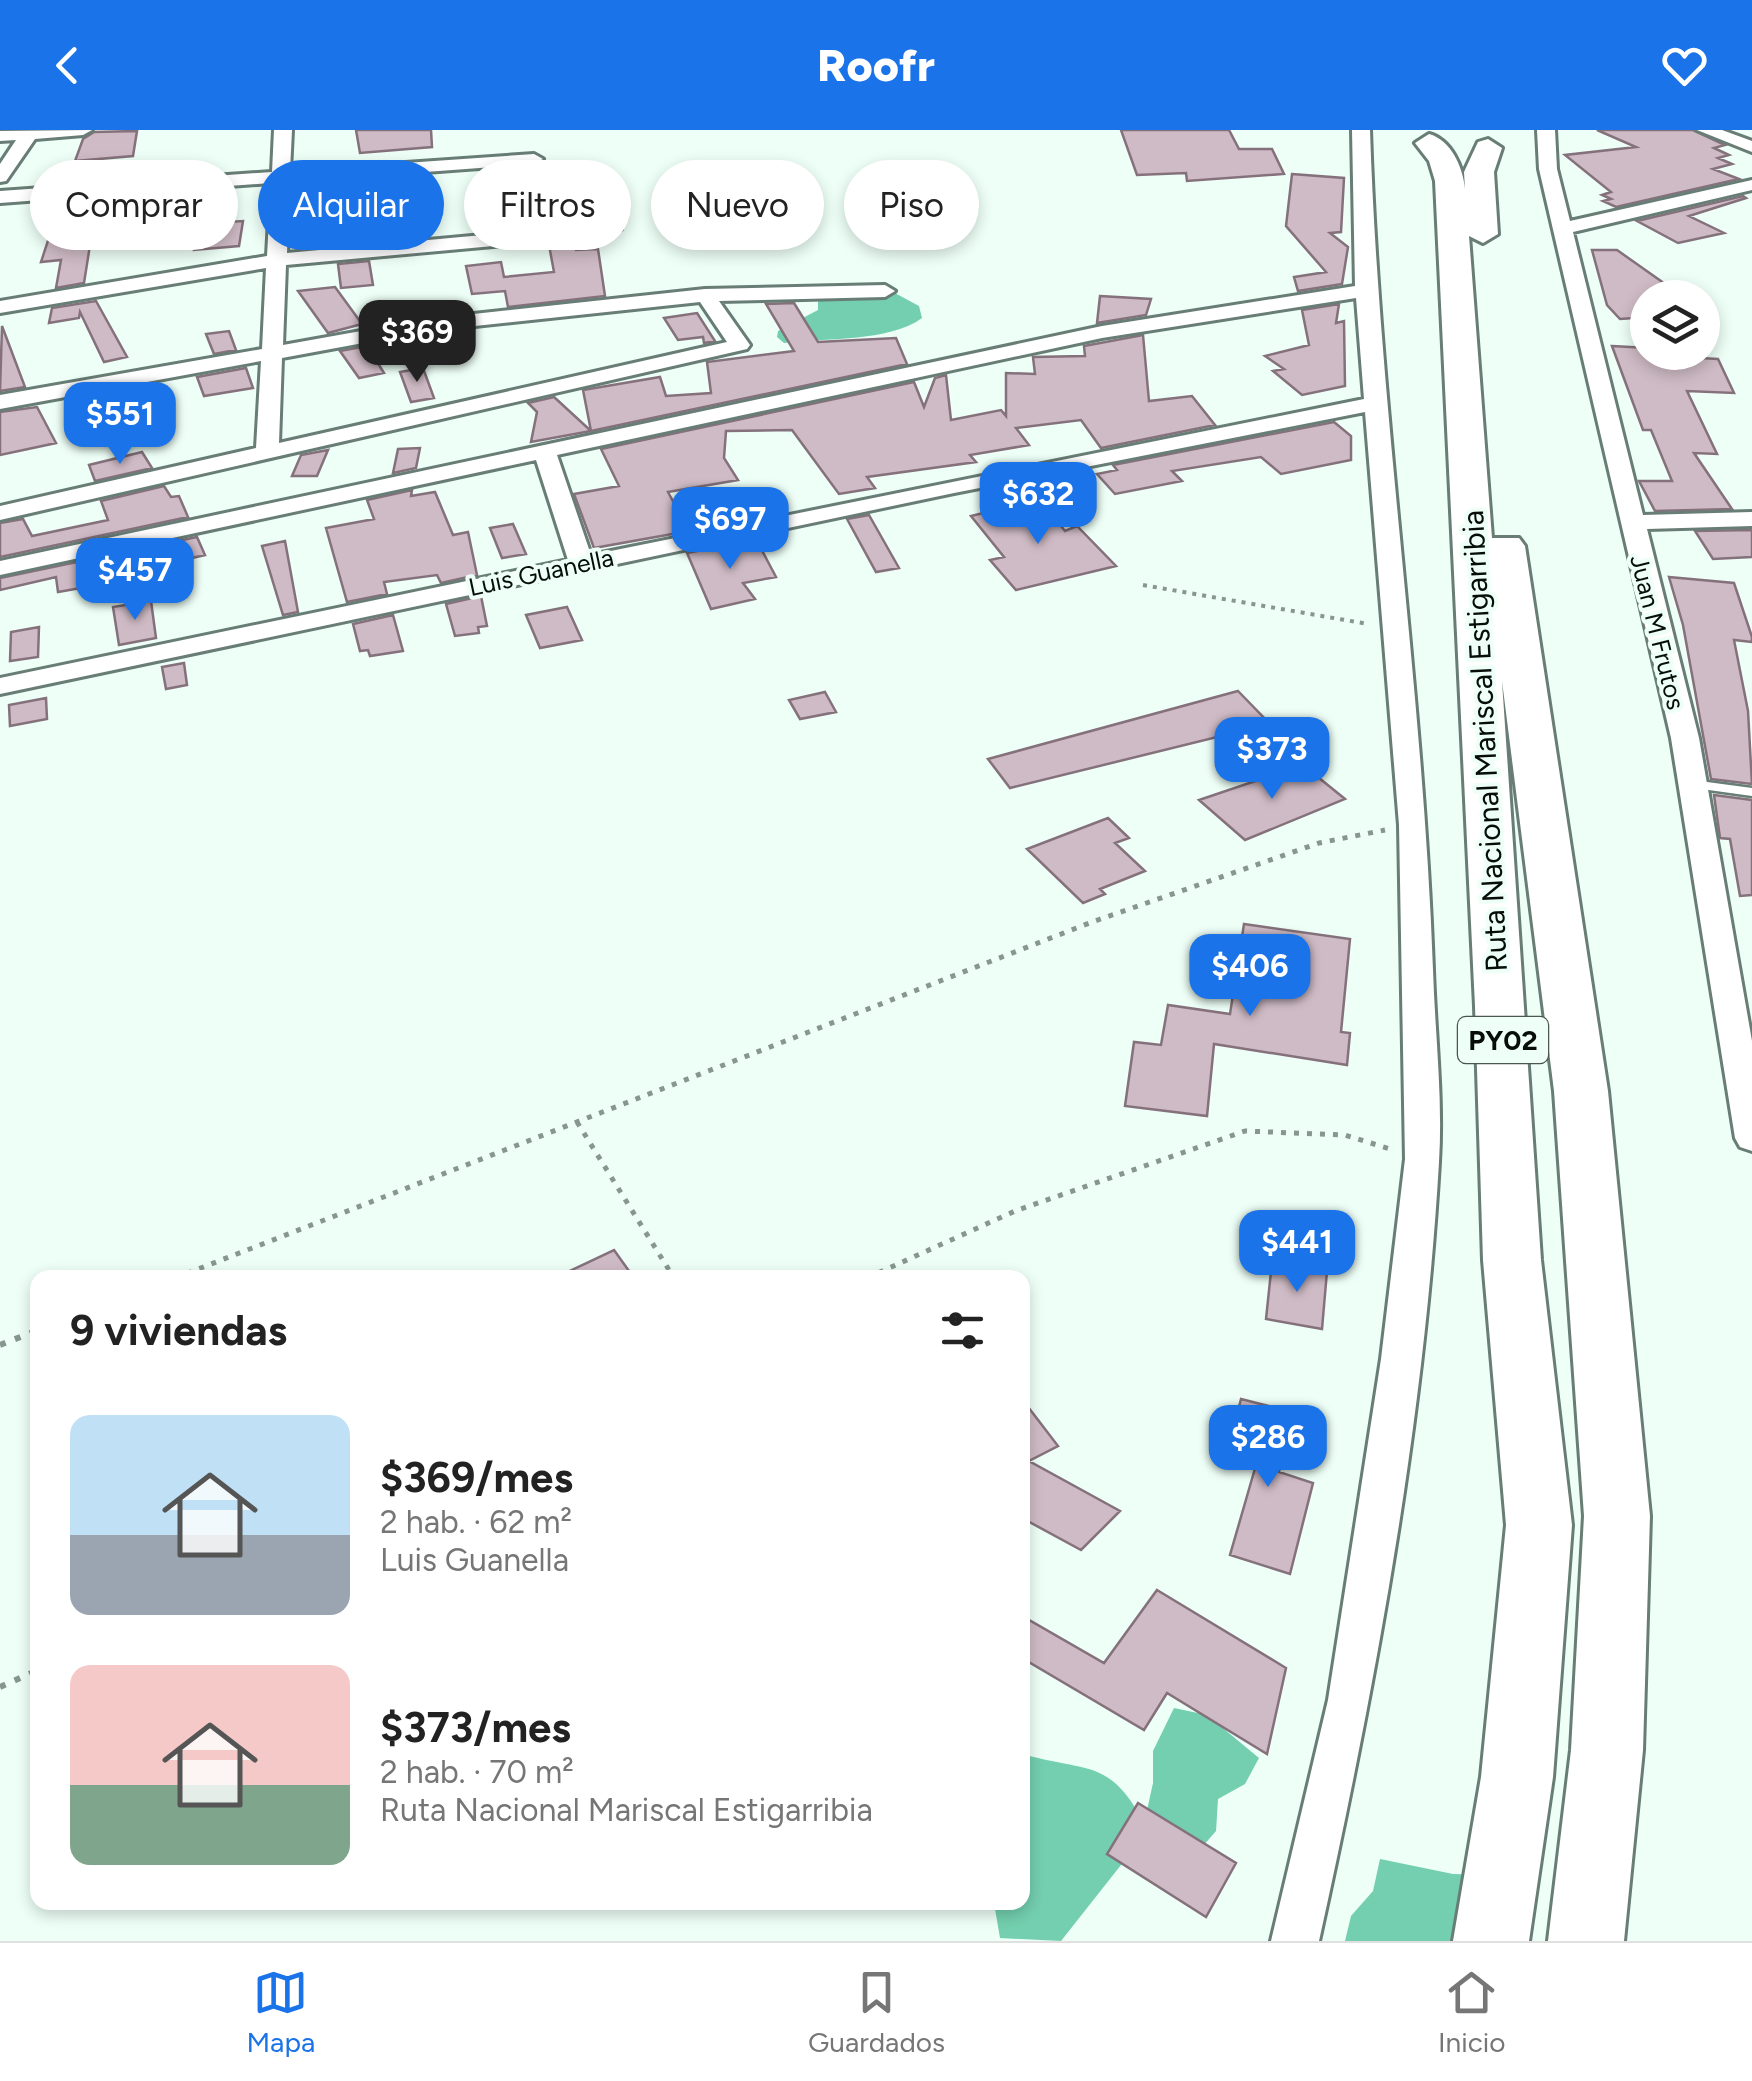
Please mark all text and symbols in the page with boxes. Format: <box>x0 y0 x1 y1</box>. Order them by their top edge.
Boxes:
icon: back <box>40 38 95 93</box>
text: Roofr <box>817 38 935 92</box>
icon: heart <box>1657 38 1712 93</box>
chip: Comprar <box>30 160 238 250</box>
chip: Alquilar <box>258 160 444 250</box>
chip: Filtros <box>464 160 631 250</box>
chip: Nuevo <box>651 160 824 250</box>
chip: Piso <box>844 160 979 250</box>
map controls <box>1630 280 1720 370</box>
button: layers <box>1630 280 1720 370</box>
pin: $369 <box>358 300 476 385</box>
text: $369 <box>381 313 453 351</box>
pin: $551 <box>61 382 179 467</box>
text: $551 <box>86 395 154 433</box>
pin: $632 <box>979 462 1097 547</box>
text: $632 <box>1002 475 1074 513</box>
pin: $697 <box>671 487 789 572</box>
text: $697 <box>694 500 766 538</box>
street label: Ruta Nacional Mariscal Estigarribia <box>1454 509 1515 973</box>
pin: $457 <box>76 538 194 623</box>
street label: Luis Guanella <box>466 542 616 602</box>
text: $457 <box>98 551 172 589</box>
street label: Juan M Frutos <box>1624 552 1692 712</box>
pin: $373 <box>1213 717 1331 802</box>
text: $373 <box>1236 730 1308 768</box>
pin: $406 <box>1191 934 1309 1019</box>
text: $406 <box>1211 947 1289 985</box>
road number: PY02 <box>1458 1017 1548 1063</box>
pin: $441 <box>1238 1210 1356 1295</box>
text: $441 <box>1261 1223 1333 1261</box>
icon: filters <box>935 1303 990 1358</box>
text: 9 viviendas <box>70 1305 287 1356</box>
pin: $286 <box>1209 1405 1327 1490</box>
text: $286 <box>1231 1418 1305 1456</box>
text: $369/mes <box>380 1452 573 1503</box>
icon: home <box>150 1455 270 1575</box>
text: 2 hab. · 62 m² <box>380 1503 572 1541</box>
text: Luis Guanella <box>380 1541 569 1579</box>
text: $373/mes <box>380 1702 571 1753</box>
icon: home <box>150 1705 270 1825</box>
text: 2 hab. · 70 m² <box>380 1753 574 1791</box>
text: Ruta Nacional Mariscal Estigarribia <box>380 1791 873 1829</box>
tab: Mapa <box>246 1965 315 2059</box>
tab: Guardados <box>808 1965 945 2059</box>
tab: Inicio <box>1438 1965 1506 2059</box>

